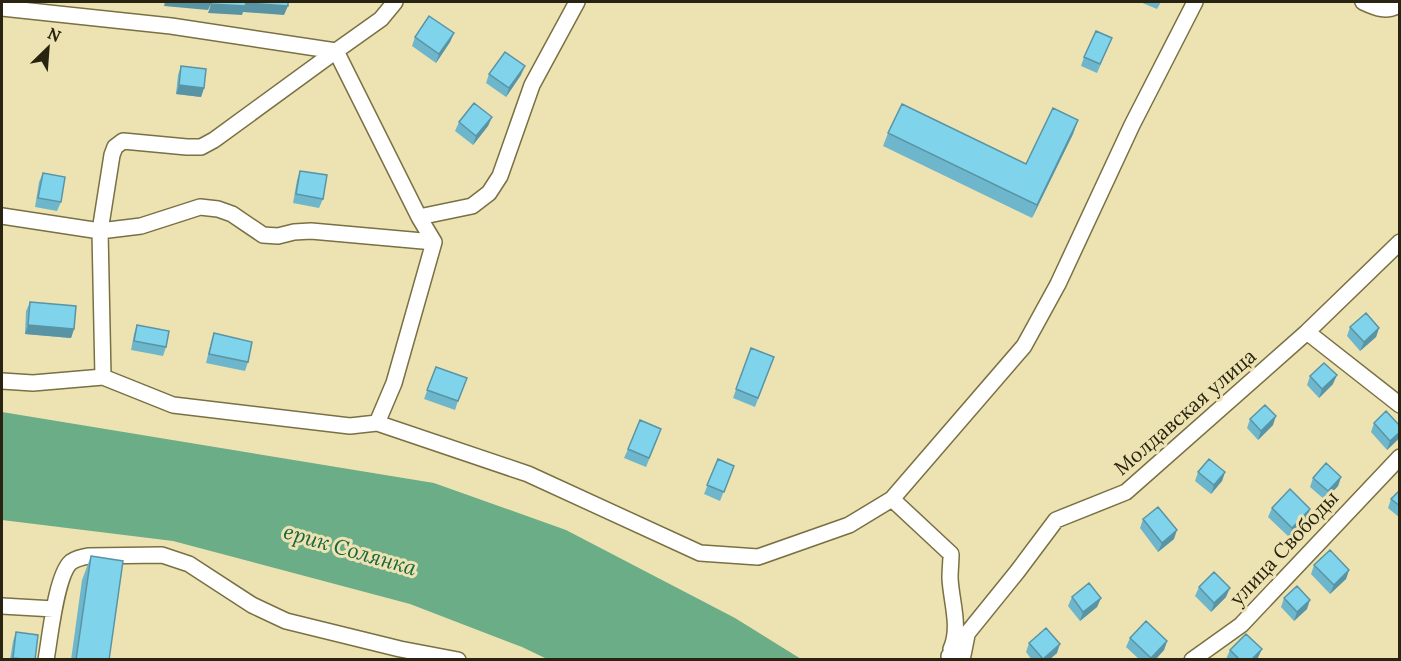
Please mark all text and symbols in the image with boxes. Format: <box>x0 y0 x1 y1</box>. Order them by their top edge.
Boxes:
north arrow <box>18 18 78 78</box>
text: N <box>45 23 64 46</box>
street label: Молдавская улица <box>1109 343 1261 480</box>
street label: улица Свободы <box>1224 485 1343 610</box>
water label: ерик Солянка <box>281 518 420 581</box>

